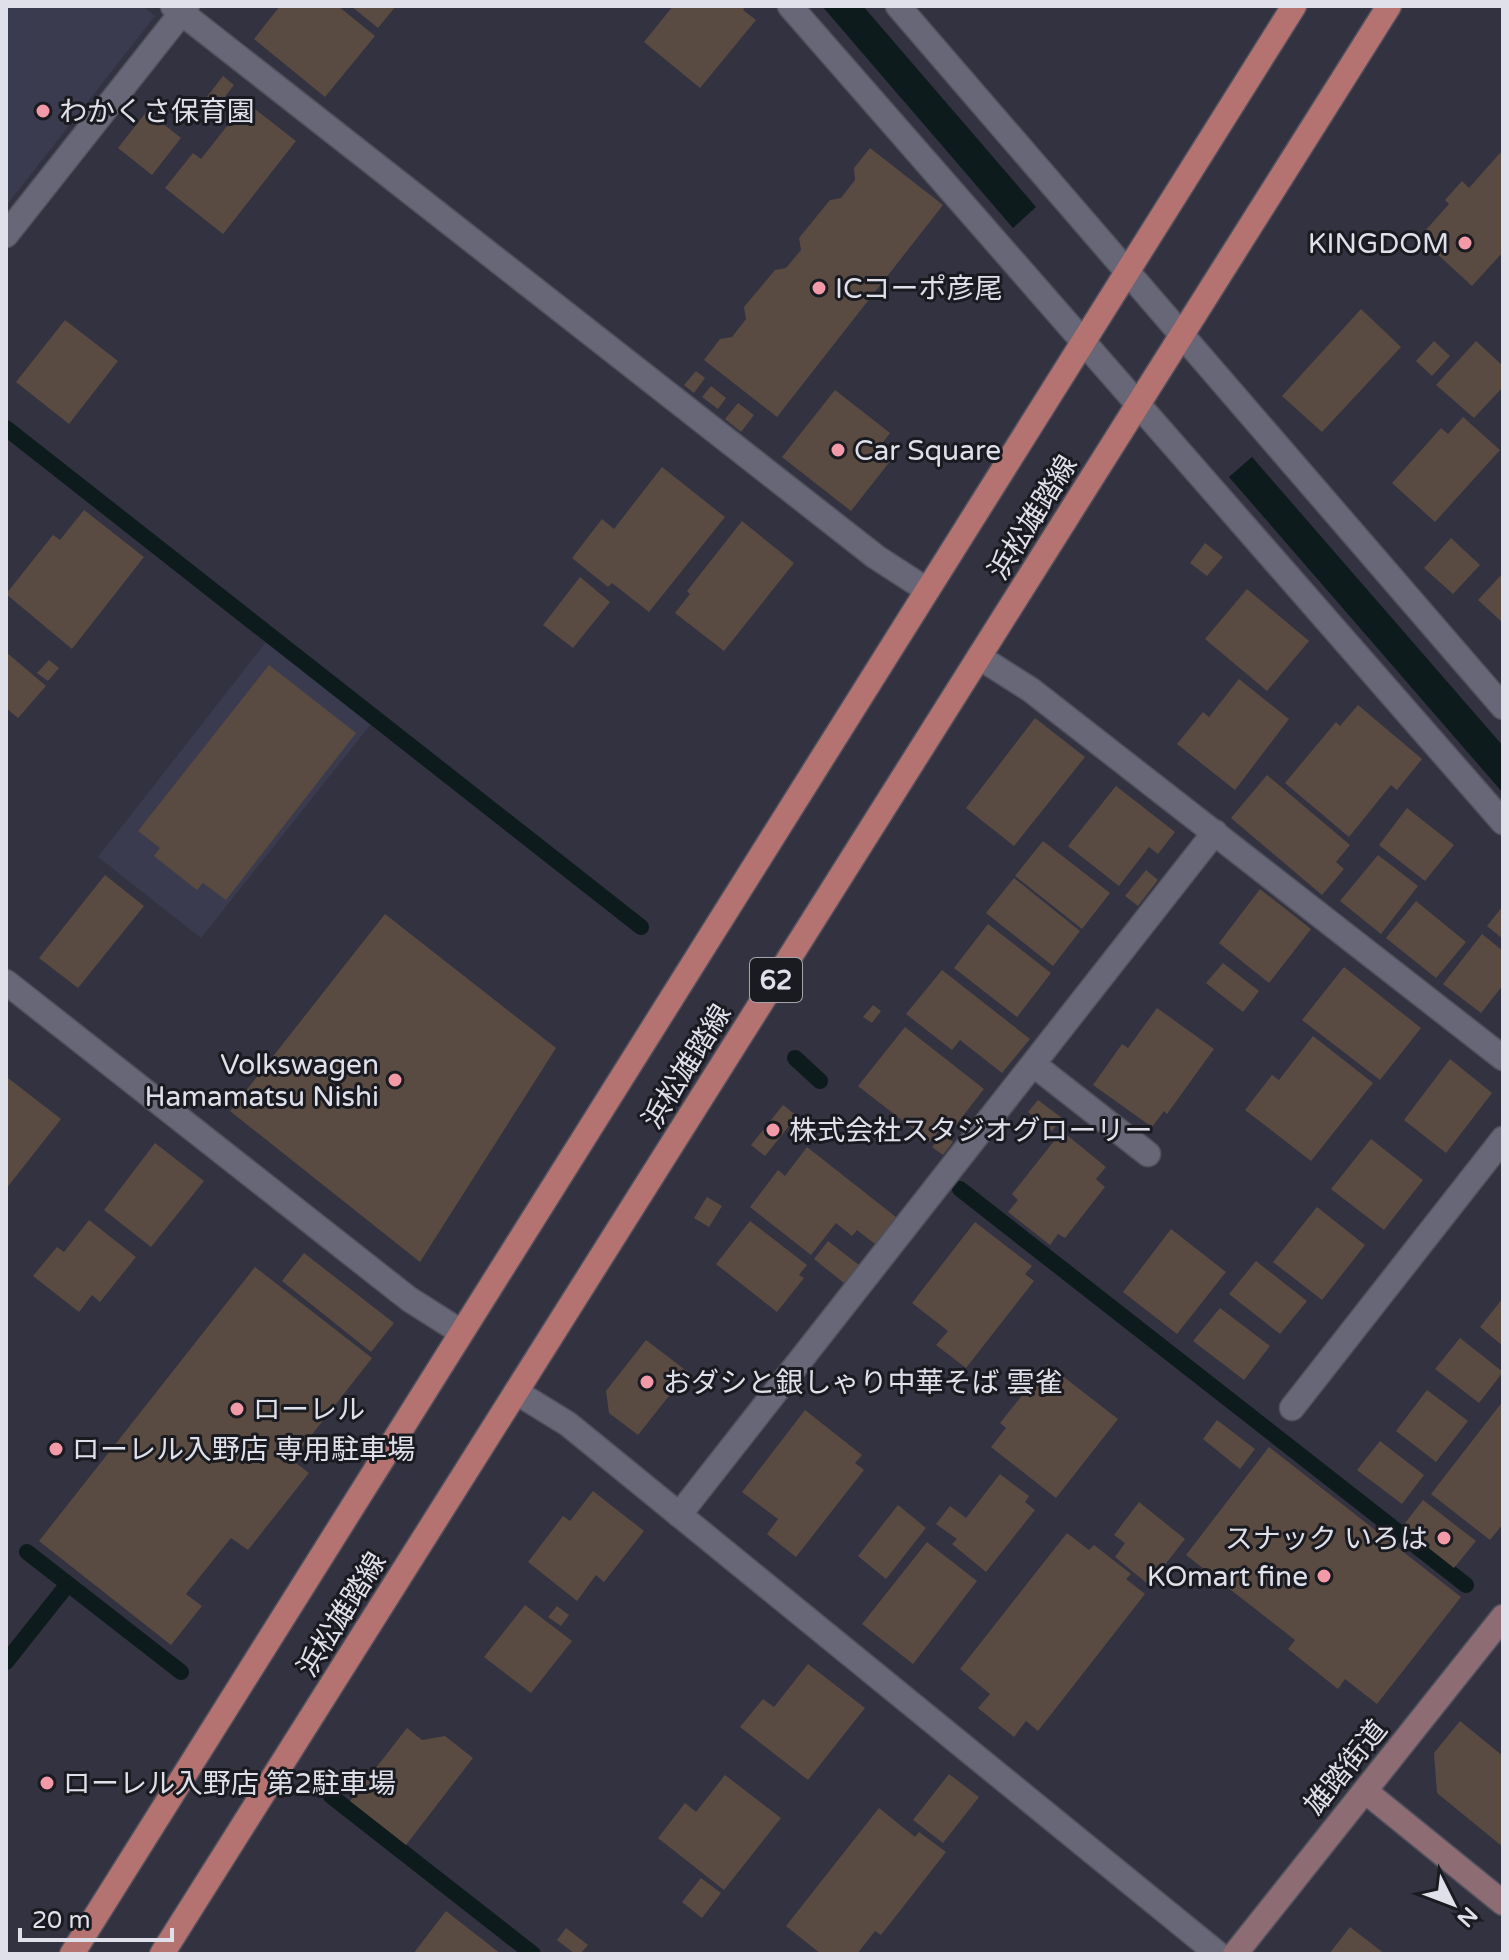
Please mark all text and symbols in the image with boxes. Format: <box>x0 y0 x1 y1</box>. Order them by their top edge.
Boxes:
place label: わかくさ保育園 <box>59 95 255 129</box>
marker: わかくさ保育園 <box>34 102 52 120</box>
place label: KINGDOM <box>1308 227 1449 261</box>
marker: KINGDOM <box>1456 234 1474 252</box>
place label: ICコーポ彦尾 <box>835 272 1002 306</box>
marker: ICコーポ彦尾 <box>810 279 828 297</box>
place label: Car Square <box>854 434 1001 468</box>
marker: Car Square <box>829 441 847 459</box>
street label: 浜松雄踏線 <box>981 449 1084 586</box>
road number: 62 <box>750 958 802 1002</box>
street label: 浜松雄踏線 <box>635 998 738 1135</box>
place label: Volkswagen Hamamatsu Nishi <box>144 1048 379 1114</box>
marker: Volkswagen Hamamatsu Nishi <box>386 1071 404 1089</box>
place label: 株式会社スタジオグローリー <box>789 1114 1152 1148</box>
marker: 株式会社スタジオグローリー <box>764 1121 782 1139</box>
place label: おダシと銀しゃり中華そば 雲雀 <box>663 1366 1063 1400</box>
marker: おダシと銀しゃり中華そば 雲雀 <box>638 1373 656 1391</box>
place label: ローレル <box>253 1393 365 1427</box>
marker: ローレル <box>228 1400 246 1418</box>
place label: ローレル入野店 専用駐車場 <box>72 1433 415 1467</box>
marker: ローレル入野店 専用駐車場 <box>47 1440 65 1458</box>
place label: スナック いろは <box>1225 1522 1428 1556</box>
marker: スナック いろは <box>1435 1529 1453 1547</box>
street label: 浜松雄踏線 <box>290 1546 393 1683</box>
place label: KOmart fine <box>1147 1560 1308 1594</box>
marker: KOmart fine <box>1315 1567 1333 1585</box>
street label: 雄踏街道 <box>1297 1713 1394 1822</box>
place label: ローレル入野店 第2駐車場 <box>63 1767 396 1801</box>
marker: ローレル入野店 第2駐車場 <box>38 1774 56 1792</box>
north arrow <box>1413 1864 1493 1944</box>
scale bar <box>20 1892 172 1942</box>
text: N <box>1452 1901 1483 1932</box>
text: 20 m <box>32 1906 90 1935</box>

